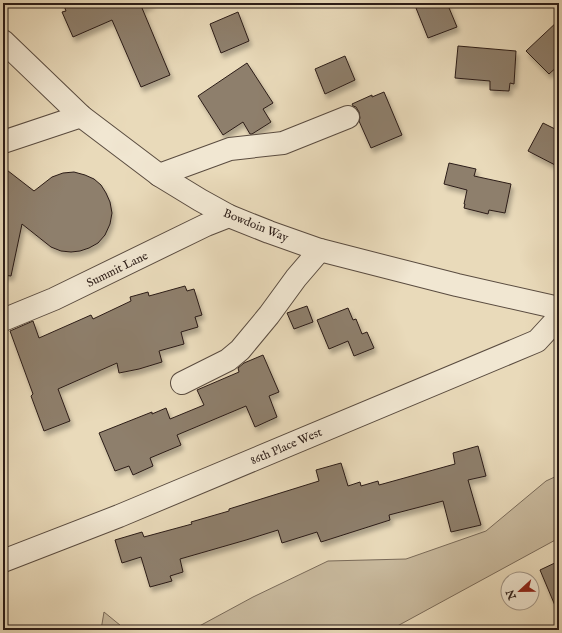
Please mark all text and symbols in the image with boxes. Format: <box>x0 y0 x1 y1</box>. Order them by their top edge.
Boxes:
street label: Bowdoin Way <box>221 206 291 245</box>
street label: Summit Lane <box>84 248 151 291</box>
street label: 86th Place West <box>248 425 324 468</box>
north arrow <box>500 571 540 611</box>
text: N <box>503 587 520 602</box>

